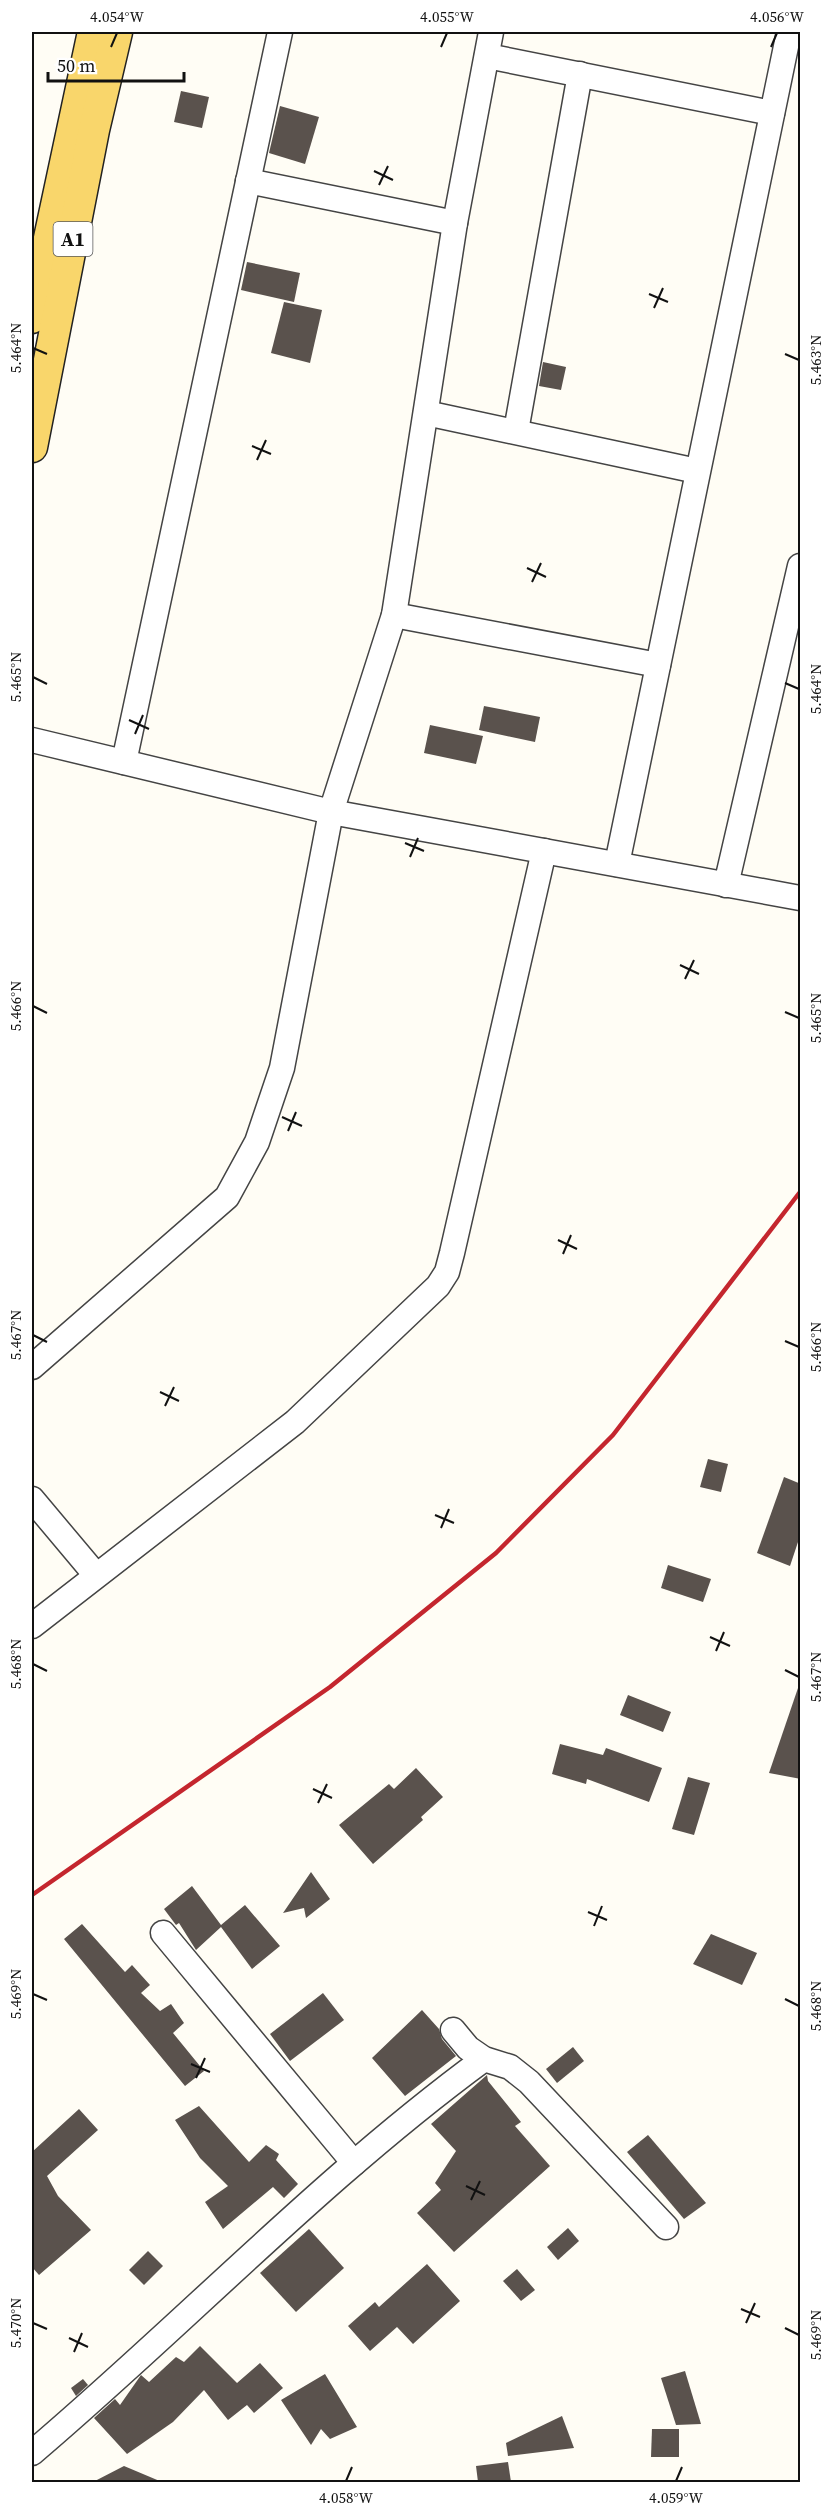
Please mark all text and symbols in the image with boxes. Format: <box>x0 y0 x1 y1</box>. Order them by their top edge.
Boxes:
text: 4.054°W <box>90 6 144 27</box>
text: 4.055°W <box>420 6 474 27</box>
text: 4.056°W <box>750 6 804 27</box>
scale bar <box>48 45 184 83</box>
text: 50 m <box>57 53 95 78</box>
road number: A1 <box>54 222 92 256</box>
text: 5.464°N <box>5 323 26 373</box>
text: 5.463°N <box>805 335 826 385</box>
text: 5.465°N <box>5 652 26 702</box>
text: 5.464°N <box>805 664 826 714</box>
text: 5.466°N <box>5 981 26 1031</box>
text: 5.465°N <box>805 993 826 1043</box>
text: 5.467°N <box>5 1310 26 1360</box>
text: 5.466°N <box>805 1322 826 1372</box>
text: 5.468°N <box>5 1639 26 1689</box>
text: 5.467°N <box>805 1652 826 1702</box>
text: 5.469°N <box>5 1969 26 2019</box>
text: 5.468°N <box>805 1981 826 2031</box>
text: 5.470°N <box>5 2298 26 2348</box>
text: 5.469°N <box>805 2310 826 2360</box>
text: 4.058°W <box>319 2487 373 2508</box>
text: 4.059°W <box>649 2487 703 2508</box>

